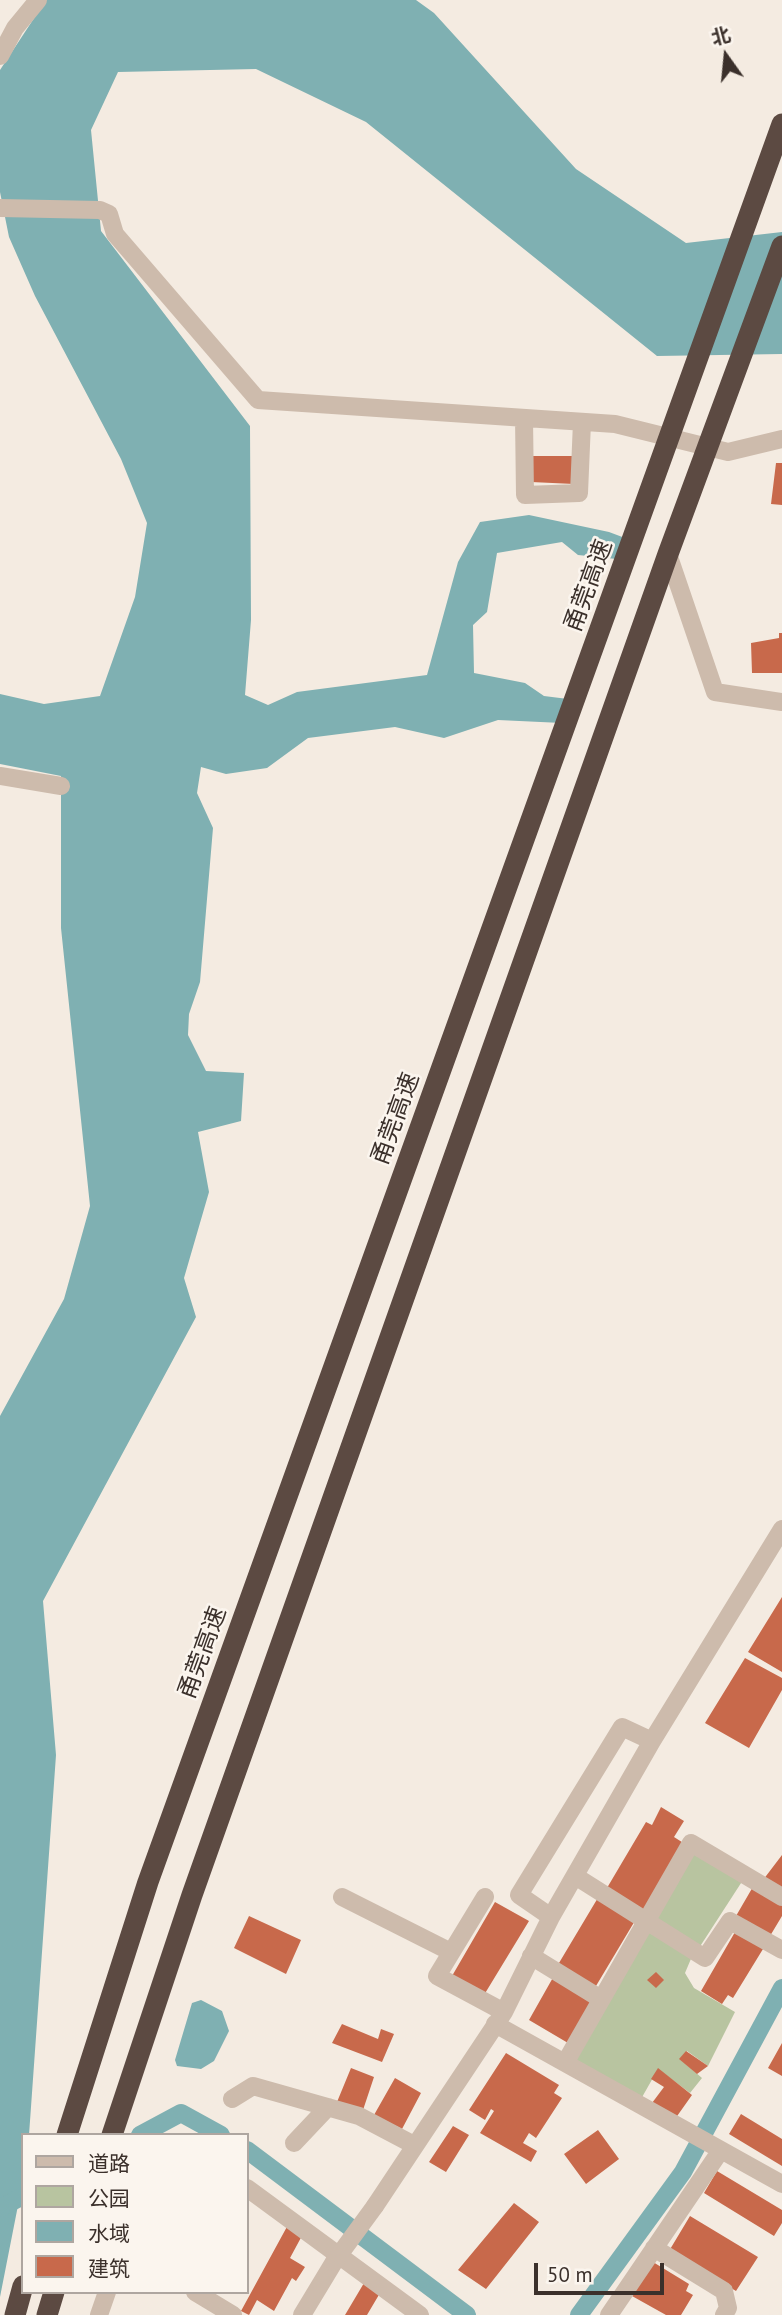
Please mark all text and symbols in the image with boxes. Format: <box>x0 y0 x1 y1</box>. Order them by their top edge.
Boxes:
north arrow <box>691 21 761 91</box>
text: 北 <box>708 22 733 50</box>
street label: 甬莞高速 <box>559 536 619 636</box>
street label: 甬莞高速 <box>366 1069 426 1169</box>
street label: 甬莞高速 <box>173 1603 233 1703</box>
legend <box>21 2133 248 2294</box>
text: 道路 <box>88 2150 130 2177</box>
text: 公园 <box>88 2185 130 2212</box>
text: 水域 <box>88 2220 130 2247</box>
scale bar <box>537 2248 666 2292</box>
text: 建筑 <box>88 2255 130 2282</box>
text: 50 m <box>547 2261 593 2288</box>

